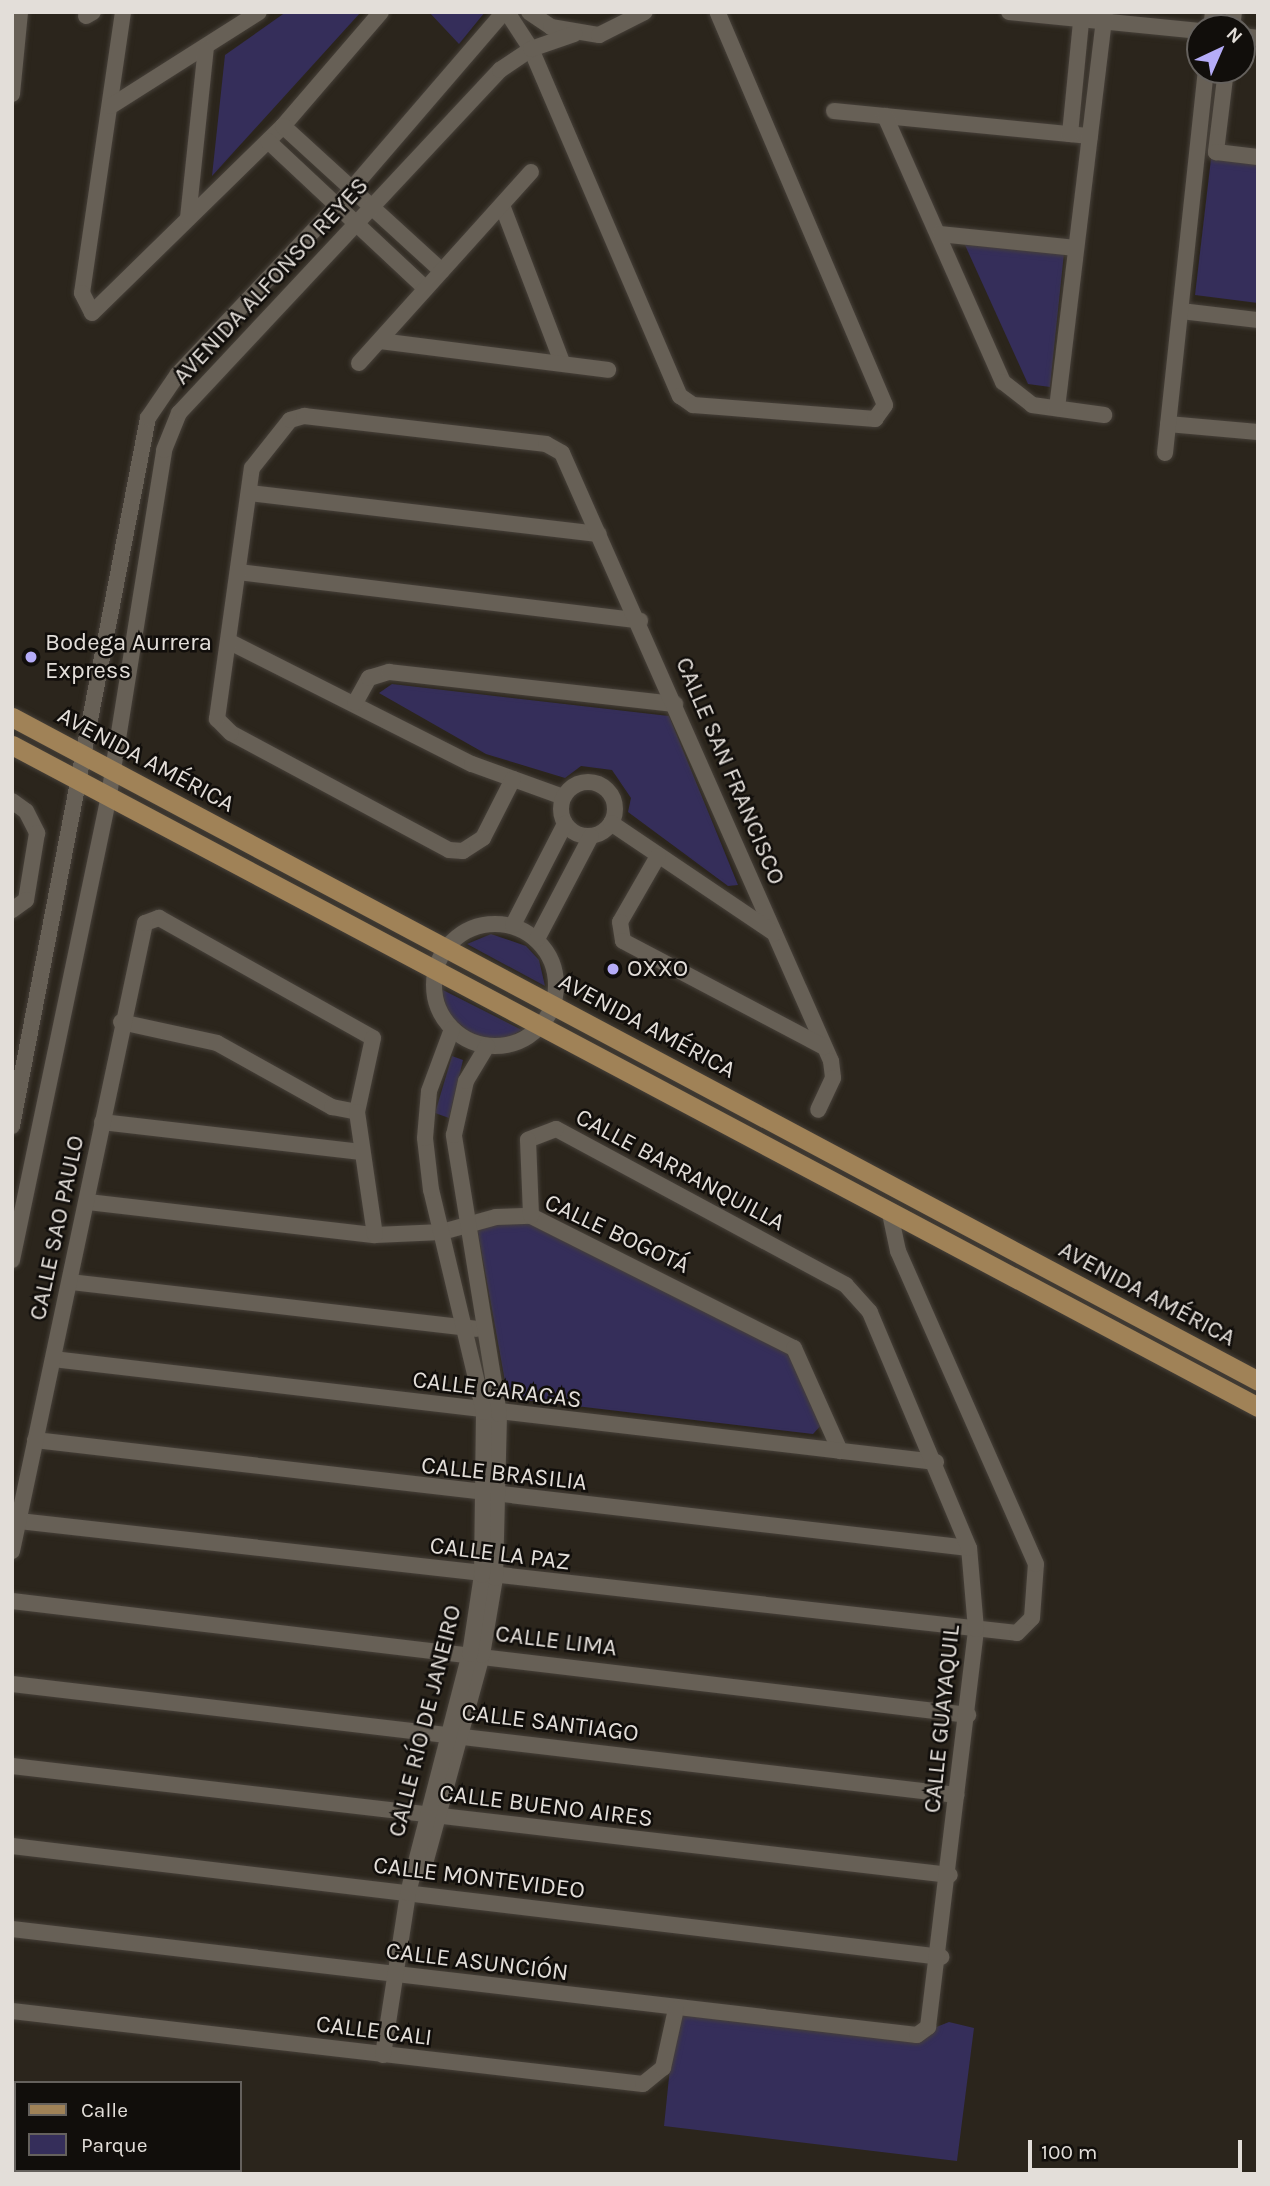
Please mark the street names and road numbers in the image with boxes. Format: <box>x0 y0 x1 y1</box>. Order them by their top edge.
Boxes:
street label: AVENIDA ALFONSO REYES <box>167 171 375 391</box>
street label: CALLE SAN FRANCISCO <box>669 653 791 889</box>
street label: AVENIDA AMÉRICA <box>53 701 239 819</box>
street label: AVENIDA AMÉRICA <box>554 967 740 1085</box>
street label: CALLE BARRANQUILLA <box>571 1103 789 1237</box>
street label: CALLE SAO PAULO <box>23 1133 91 1323</box>
street label: CALLE BOGOTÁ <box>540 1188 694 1280</box>
street label: AVENIDA AMÉRICA <box>1054 1235 1240 1353</box>
street label: CALLE CARACAS <box>411 1365 583 1415</box>
street label: CALLE BRASILIA <box>420 1451 588 1497</box>
street label: CALLE LA PAZ <box>428 1531 572 1577</box>
street label: CALLE RÍO DE JANEIRO <box>382 1602 468 1840</box>
street label: CALLE LIMA <box>494 1619 618 1663</box>
street label: CALLE GUAYAQUIL <box>918 1624 966 1814</box>
street label: CALLE SANTIAGO <box>460 1698 640 1748</box>
street label: CALLE BUENO AIRES <box>438 1779 654 1833</box>
street label: CALLE MONTEVIDEO <box>372 1851 586 1905</box>
street label: CALLE ASUNCIÓN <box>384 1937 570 1987</box>
street label: CALLE CALI <box>314 2010 434 2052</box>

